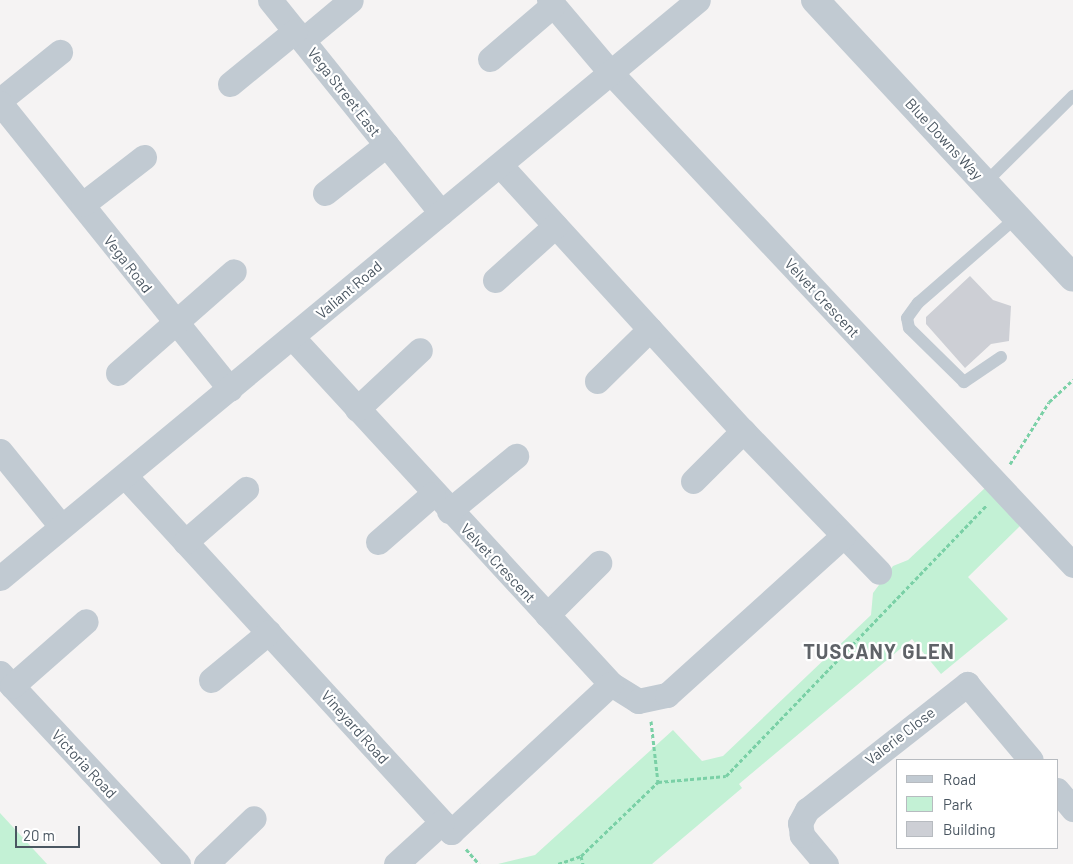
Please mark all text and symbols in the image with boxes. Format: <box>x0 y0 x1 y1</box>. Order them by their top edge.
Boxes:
street label: Vega Street East <box>304 44 384 140</box>
street label: Blue Downs Way <box>902 94 986 184</box>
street label: Vega Road <box>100 232 156 296</box>
street label: Velvet Crescent <box>781 255 863 341</box>
street label: Valiant Road <box>312 257 386 323</box>
street label: Velvet Crescent <box>457 520 539 606</box>
district label: TUSCANY GLEN <box>802 639 956 663</box>
street label: Vineyard Road <box>317 687 393 767</box>
street label: Valerie Close <box>862 703 938 769</box>
street label: Victoria Road <box>48 726 120 802</box>
legend <box>896 759 1058 849</box>
text: Road <box>943 770 976 788</box>
text: Park <box>943 795 972 813</box>
scale bar <box>18 816 82 848</box>
text: Building <box>943 820 996 838</box>
text: 20 m <box>23 826 55 844</box>

